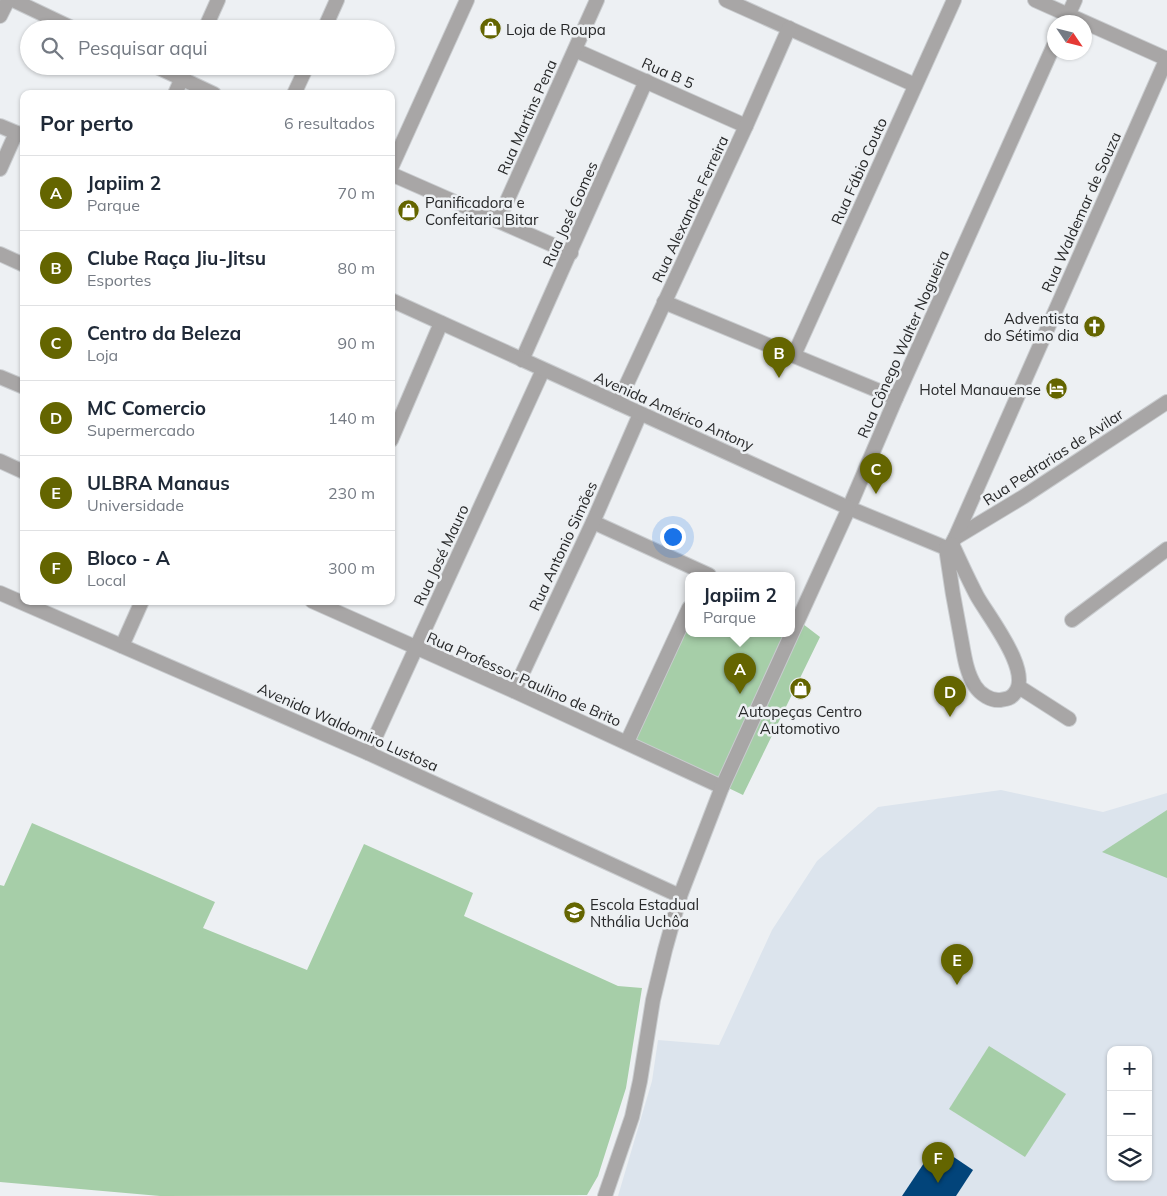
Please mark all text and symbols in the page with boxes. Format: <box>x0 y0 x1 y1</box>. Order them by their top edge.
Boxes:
north arrow <box>1047 15 1092 60</box>
shop icon: Loja de Roupa <box>478 17 502 41</box>
search box <box>20 20 395 75</box>
place label: Loja de Roupa <box>506 20 606 39</box>
icon: search <box>38 34 66 62</box>
text: Pesquisar aqui <box>78 36 208 60</box>
street label: Rua B 5 <box>639 53 697 93</box>
street label: Rua Martins Pena <box>493 56 561 178</box>
text: Por perto <box>40 110 134 136</box>
text: 6 resultados <box>284 113 375 133</box>
street label: Rua Fábio Couto <box>827 115 891 227</box>
street label: Rua Waldemar de Souza <box>1037 129 1125 295</box>
street label: Rua Alexandre Ferreira <box>648 132 732 286</box>
street label: Rua José Gomes <box>538 158 602 270</box>
text: Japiim 2 <box>87 171 161 195</box>
text: A <box>50 183 62 203</box>
text: 70 m <box>338 183 375 203</box>
place label: Panificadora e Confeitaria Bitar <box>425 193 539 229</box>
text: Parque <box>87 195 140 215</box>
shop icon: Panificadora e Confeitaria Bitar <box>397 199 421 223</box>
text: Clube Raça Jiu-Jitsu <box>87 246 266 270</box>
street label: Rua Cônego Walter Nogueira <box>853 247 953 441</box>
text: B <box>50 258 62 278</box>
text: 80 m <box>338 258 375 278</box>
text: Esportes <box>87 270 151 290</box>
place label: Adventista do Sétimo dia <box>984 309 1079 345</box>
church icon: Adventista do Sétimo dia <box>1083 315 1107 339</box>
text: Centro da Beleza <box>87 321 241 345</box>
text: C <box>51 333 61 353</box>
text: 90 m <box>338 333 375 353</box>
pin: B <box>763 337 795 378</box>
text: Loja <box>87 345 118 365</box>
street label: Avenida Américo Antony <box>591 367 757 455</box>
hotel icon: Hotel Manauense <box>1045 377 1069 401</box>
place label: Hotel Manauense <box>919 380 1041 399</box>
text: MC Comercio <box>87 396 206 420</box>
street label: Rua Pedrarias de Avilar <box>979 404 1127 510</box>
text: D <box>50 408 62 428</box>
text: 140 m <box>328 408 375 428</box>
text: Supermercado <box>87 420 195 440</box>
pin: C <box>860 453 892 494</box>
text: ULBRA Manaus <box>87 471 230 495</box>
street label: Rua Antonio Simões <box>525 478 601 614</box>
text: E <box>51 483 61 503</box>
text: 230 m <box>328 483 375 503</box>
text: Universidade <box>87 495 184 515</box>
street label: Rua José Mauro <box>409 501 473 609</box>
your location <box>660 524 686 550</box>
text: Bloco - A <box>87 546 170 570</box>
text: F <box>51 558 61 578</box>
text: 300 m <box>328 558 375 578</box>
text: Local <box>87 570 126 590</box>
popup <box>685 572 795 637</box>
text: Japiim 2 <box>703 583 777 607</box>
text: Parque <box>703 607 756 627</box>
street label: Rua Professor Paulino de Brito <box>424 627 624 731</box>
pin: A <box>724 653 756 694</box>
shop icon: Autopeças Centro Automotivo <box>788 676 812 700</box>
pin: D <box>934 676 966 717</box>
street label: Avenida Waldomiro Lustosa <box>255 679 441 775</box>
place label: Autopeças Centro Automotivo <box>738 702 862 738</box>
place label: Escola Estadual Nthália Uchôa <box>590 895 699 931</box>
school or university icon: Escola Estadual Nthália Uchôa <box>562 901 586 925</box>
pin: E <box>941 944 973 985</box>
map controls <box>1107 1046 1152 1181</box>
button: + <box>1107 1046 1152 1091</box>
button: − <box>1107 1091 1152 1136</box>
button: layers <box>1107 1136 1152 1181</box>
pin: F <box>922 1142 954 1183</box>

